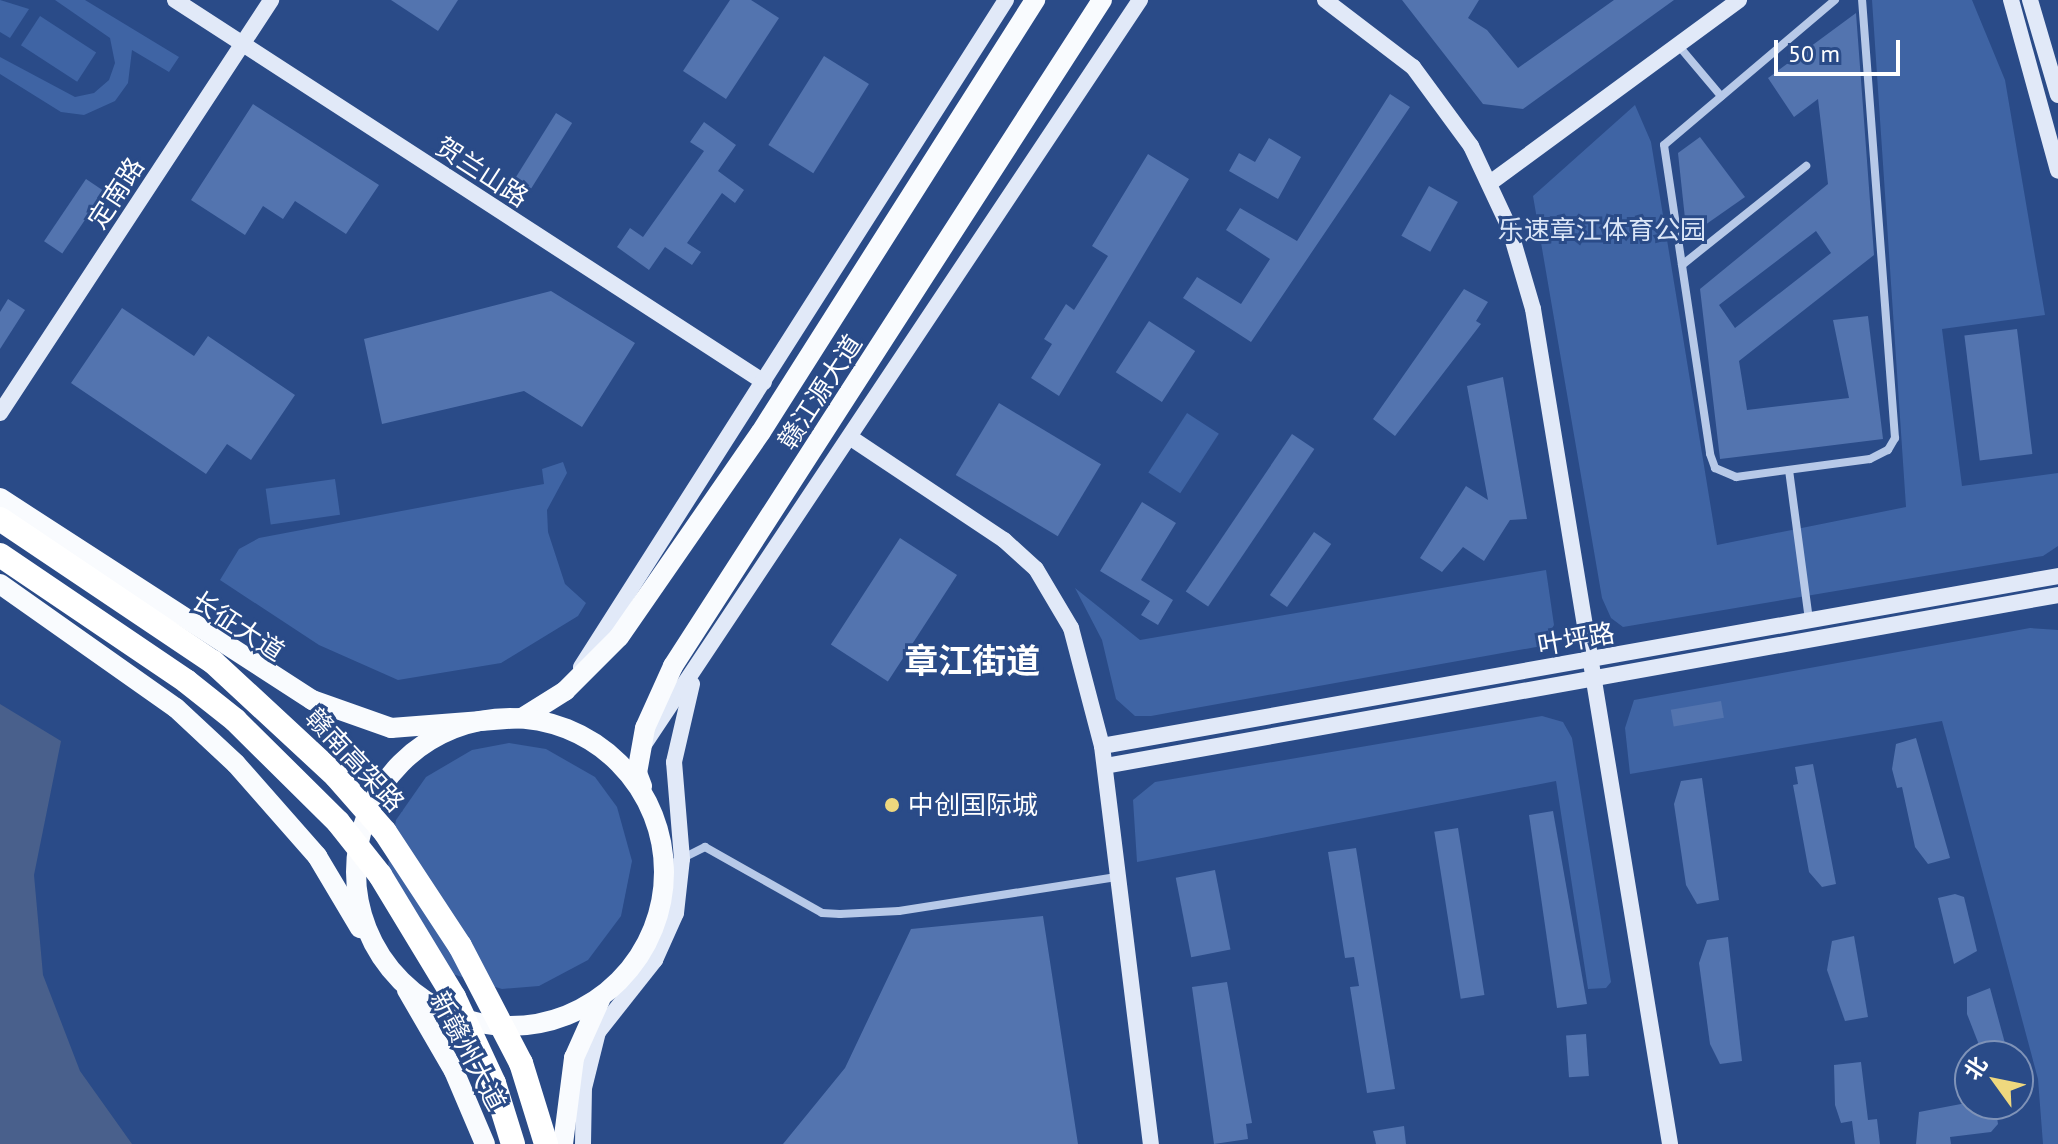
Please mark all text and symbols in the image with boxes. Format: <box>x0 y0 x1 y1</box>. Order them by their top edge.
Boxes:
scale bar <box>1778 24 1904 74</box>
text: 50 m <box>1788 38 1840 69</box>
street label: 贺兰山路 <box>430 131 534 213</box>
street label: 定南路 <box>82 152 150 234</box>
park label: 乐速章江体育公园 <box>1498 214 1706 246</box>
street label: 赣江源大道 <box>772 329 868 455</box>
street label: 长征大道 <box>186 585 290 667</box>
street label: 叶坪路 <box>1535 617 1617 661</box>
district label: 章江街道 <box>904 641 1040 681</box>
street label: 赣南高架路 <box>299 702 411 818</box>
place label: 中创国际城 <box>908 789 1038 821</box>
marker: 中创国际城 <box>883 796 901 814</box>
street label: 新赣州大道 <box>424 986 512 1116</box>
north arrow <box>1954 1040 2034 1120</box>
text: 北 <box>1958 1051 1993 1085</box>

